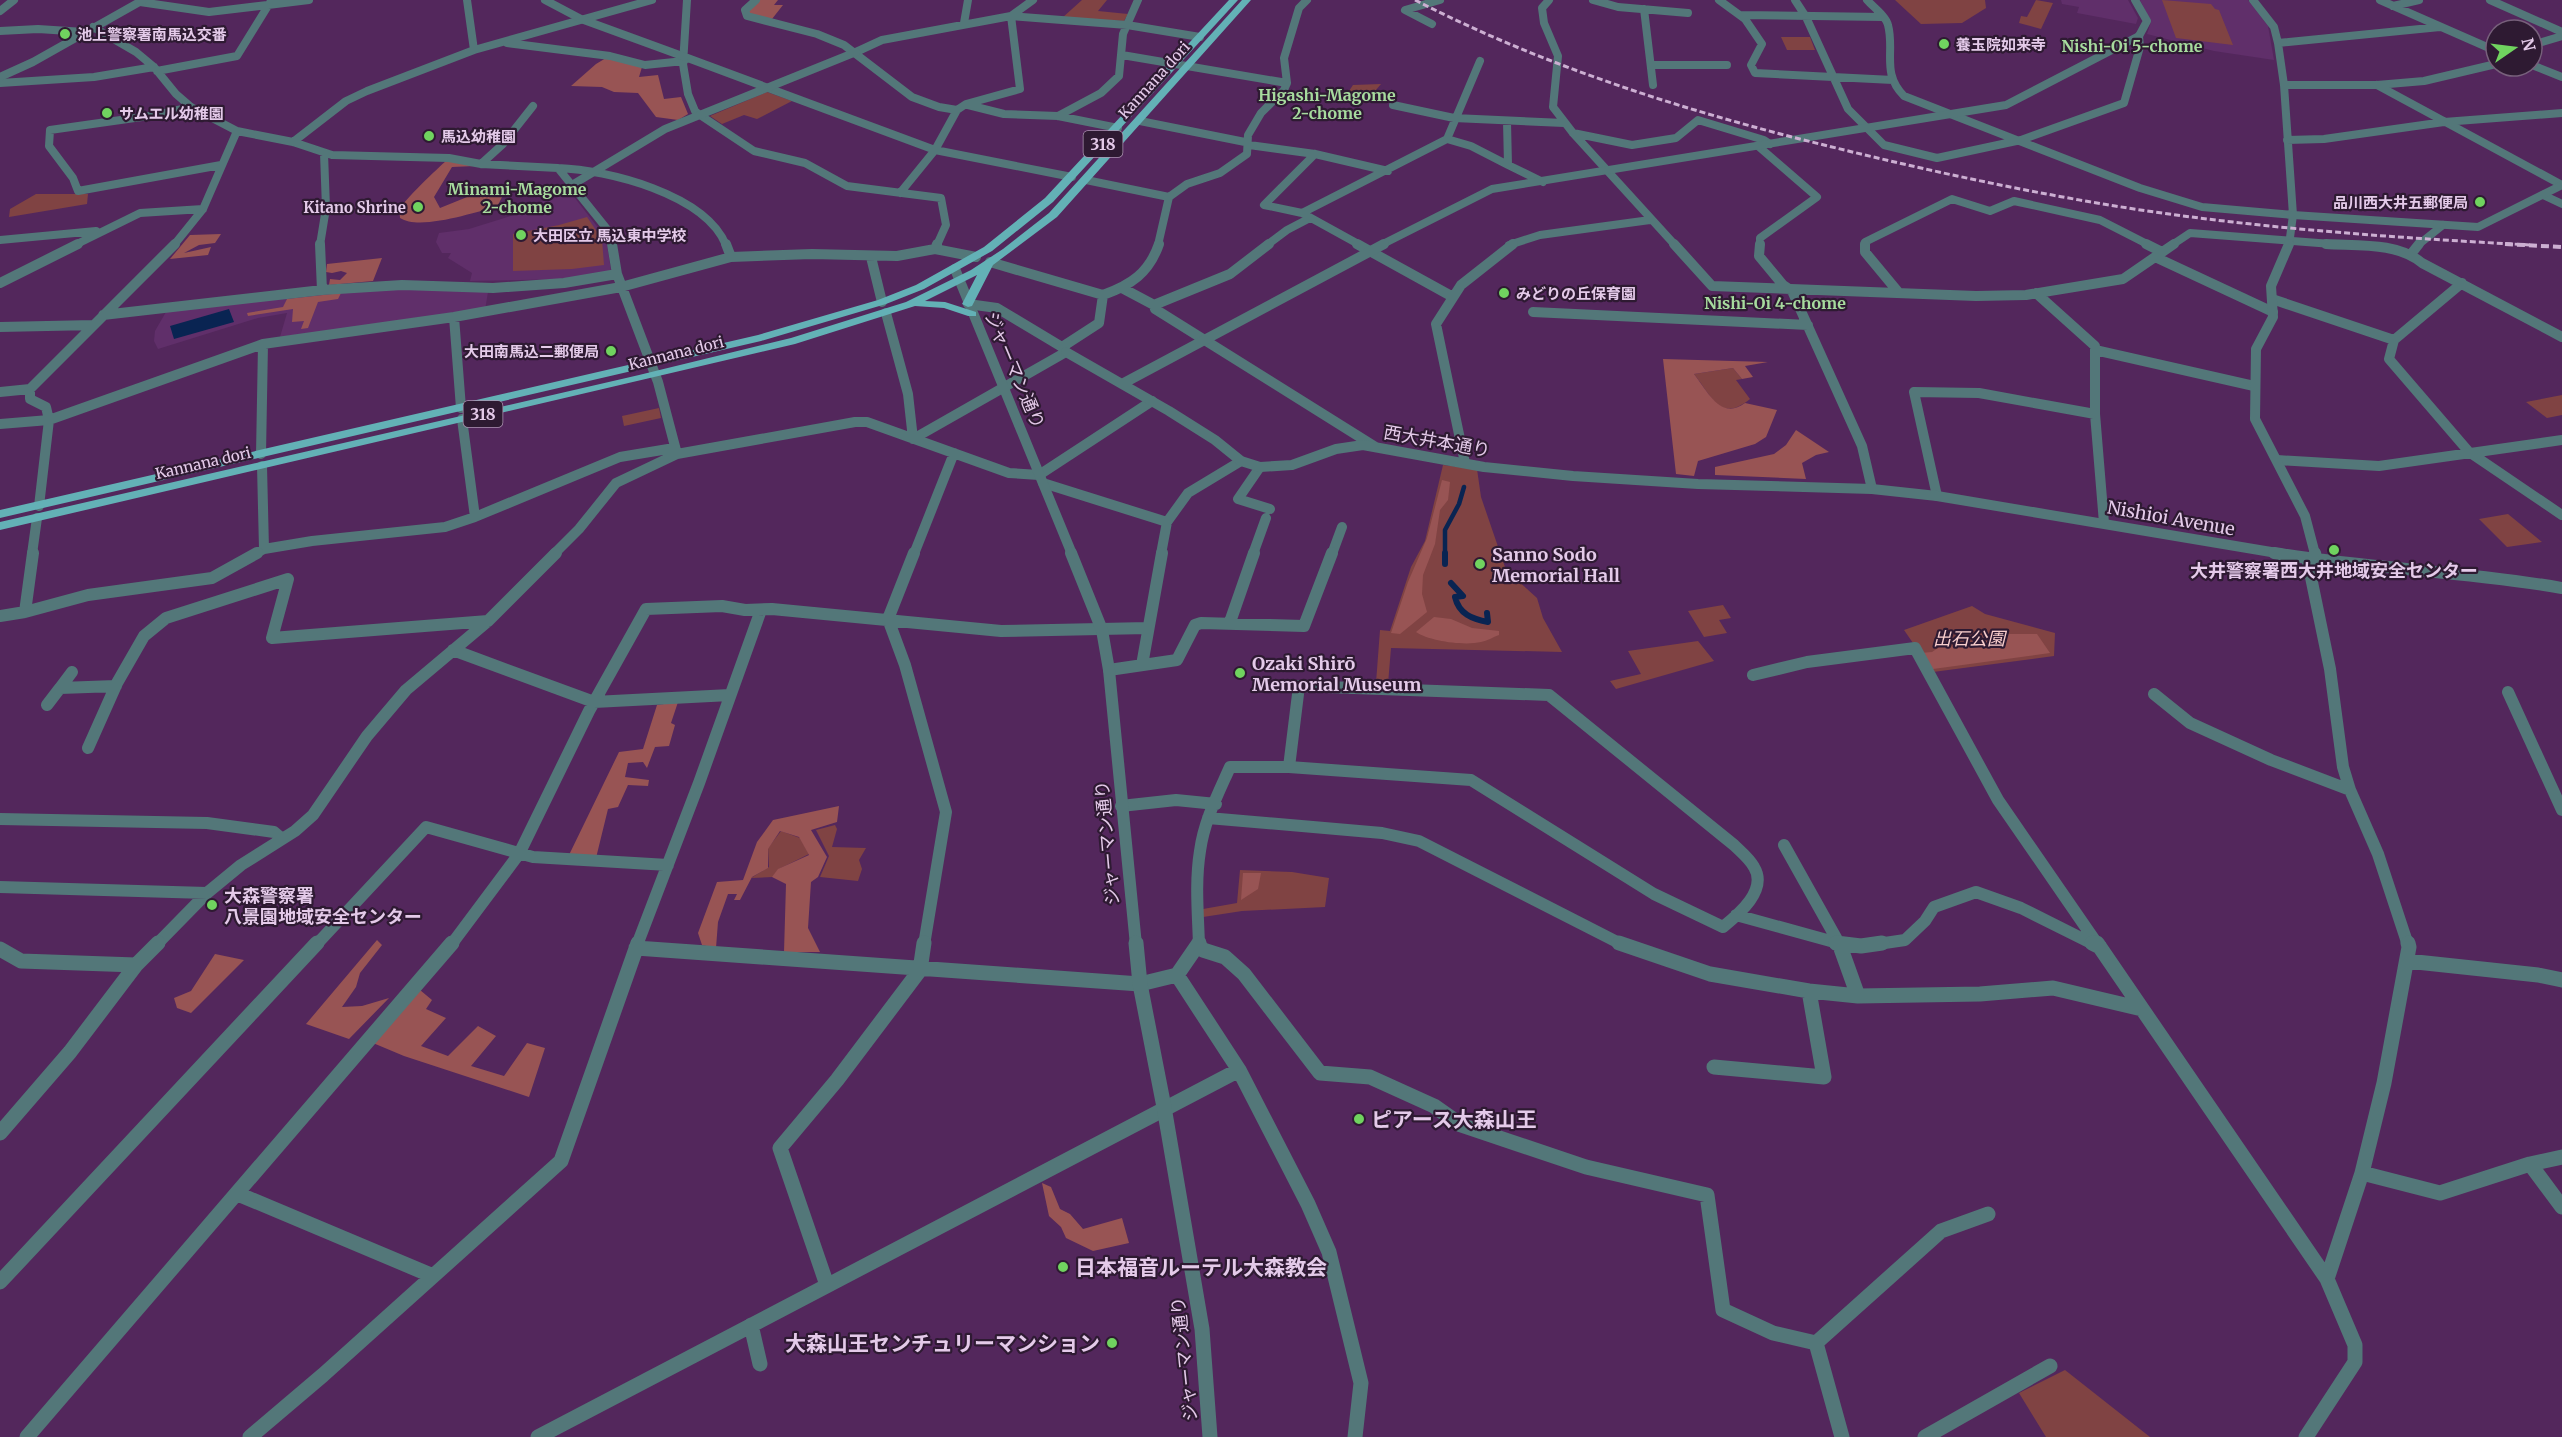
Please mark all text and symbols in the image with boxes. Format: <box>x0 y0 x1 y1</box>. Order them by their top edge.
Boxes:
north arrow <box>2484 18 2544 78</box>
place label: 池上警察署南馬込交番 <box>77 25 227 44</box>
marker: 池上警察署南馬込交番 <box>58 27 72 41</box>
place label: 養玉院如来寺 <box>1956 35 2046 54</box>
district label: Nishi-Oi 5-chome <box>2061 36 2203 56</box>
text: N <box>2517 36 2540 53</box>
street label: Kannana dori <box>1114 37 1194 123</box>
marker: 養玉院如来寺 <box>1937 37 1951 51</box>
district label: Higashi-Magome 2-chome <box>1258 85 1396 123</box>
place label: サムエル幼稚園 <box>119 104 224 123</box>
marker: サムエル幼稚園 <box>100 106 114 120</box>
place label: 馬込幼稚園 <box>441 127 516 146</box>
marker: 馬込幼稚園 <box>422 129 436 143</box>
road number: 318 <box>1084 131 1122 157</box>
district label: Minami-Magome 2-chome <box>448 179 587 217</box>
place label: 品川西大井五郵便局 <box>2333 193 2468 212</box>
marker: 品川西大井五郵便局 <box>2473 195 2487 209</box>
place label: Kitano Shrine <box>303 198 406 217</box>
marker: Kitano Shrine <box>411 200 425 214</box>
place label: 大田区立 馬込東中学校 <box>533 226 687 245</box>
marker: 大田区立 馬込東中学校 <box>514 228 528 242</box>
place label: みどりの丘保育園 <box>1516 284 1636 303</box>
marker: みどりの丘保育園 <box>1497 286 1511 300</box>
district label: Nishi-Oi 4-chome <box>1704 293 1846 313</box>
street label: ジャーマン通り <box>980 308 1050 432</box>
street label: Kannana dori <box>626 332 726 374</box>
place label: 大田南馬込二郵便局 <box>464 342 599 361</box>
marker: 大田南馬込二郵便局 <box>604 344 618 358</box>
road number: 318 <box>464 401 502 427</box>
street label: 西大井本通り <box>1382 420 1492 462</box>
street label: Kannana dori <box>153 443 253 483</box>
street label: Nishioi Avenue <box>2105 495 2237 541</box>
place label: Sanno Sodo Memorial Hall <box>1492 543 1620 587</box>
marker: 大井警察署西大井地域安全センター <box>2327 543 2341 557</box>
marker: Sanno Sodo Memorial Hall <box>1473 557 1487 571</box>
place label: 大井警察署西大井地域安全センター <box>2190 559 2478 582</box>
park label: 出石公園 <box>1933 627 2008 650</box>
place label: Ozaki Shirō Memorial Museum <box>1252 652 1421 696</box>
marker: Ozaki Shirō Memorial Museum <box>1233 666 1247 680</box>
street label: ジャーマン通り <box>1090 780 1124 906</box>
place label: 大森警察署 八景園地域安全センター <box>224 884 422 928</box>
marker: 大森警察署 八景園地域安全センター <box>205 898 219 912</box>
place label: ピアース大森山王 <box>1371 1106 1537 1133</box>
marker: ピアース大森山王 <box>1352 1112 1366 1126</box>
place label: 日本福音ルーテル大森教会 <box>1075 1254 1327 1281</box>
marker: 日本福音ルーテル大森教会 <box>1056 1260 1070 1274</box>
street label: ジャーマン通り <box>1166 1296 1202 1422</box>
place label: 大森山王センチュリーマンション <box>785 1330 1100 1357</box>
marker: 大森山王センチュリーマンション <box>1105 1336 1119 1350</box>

